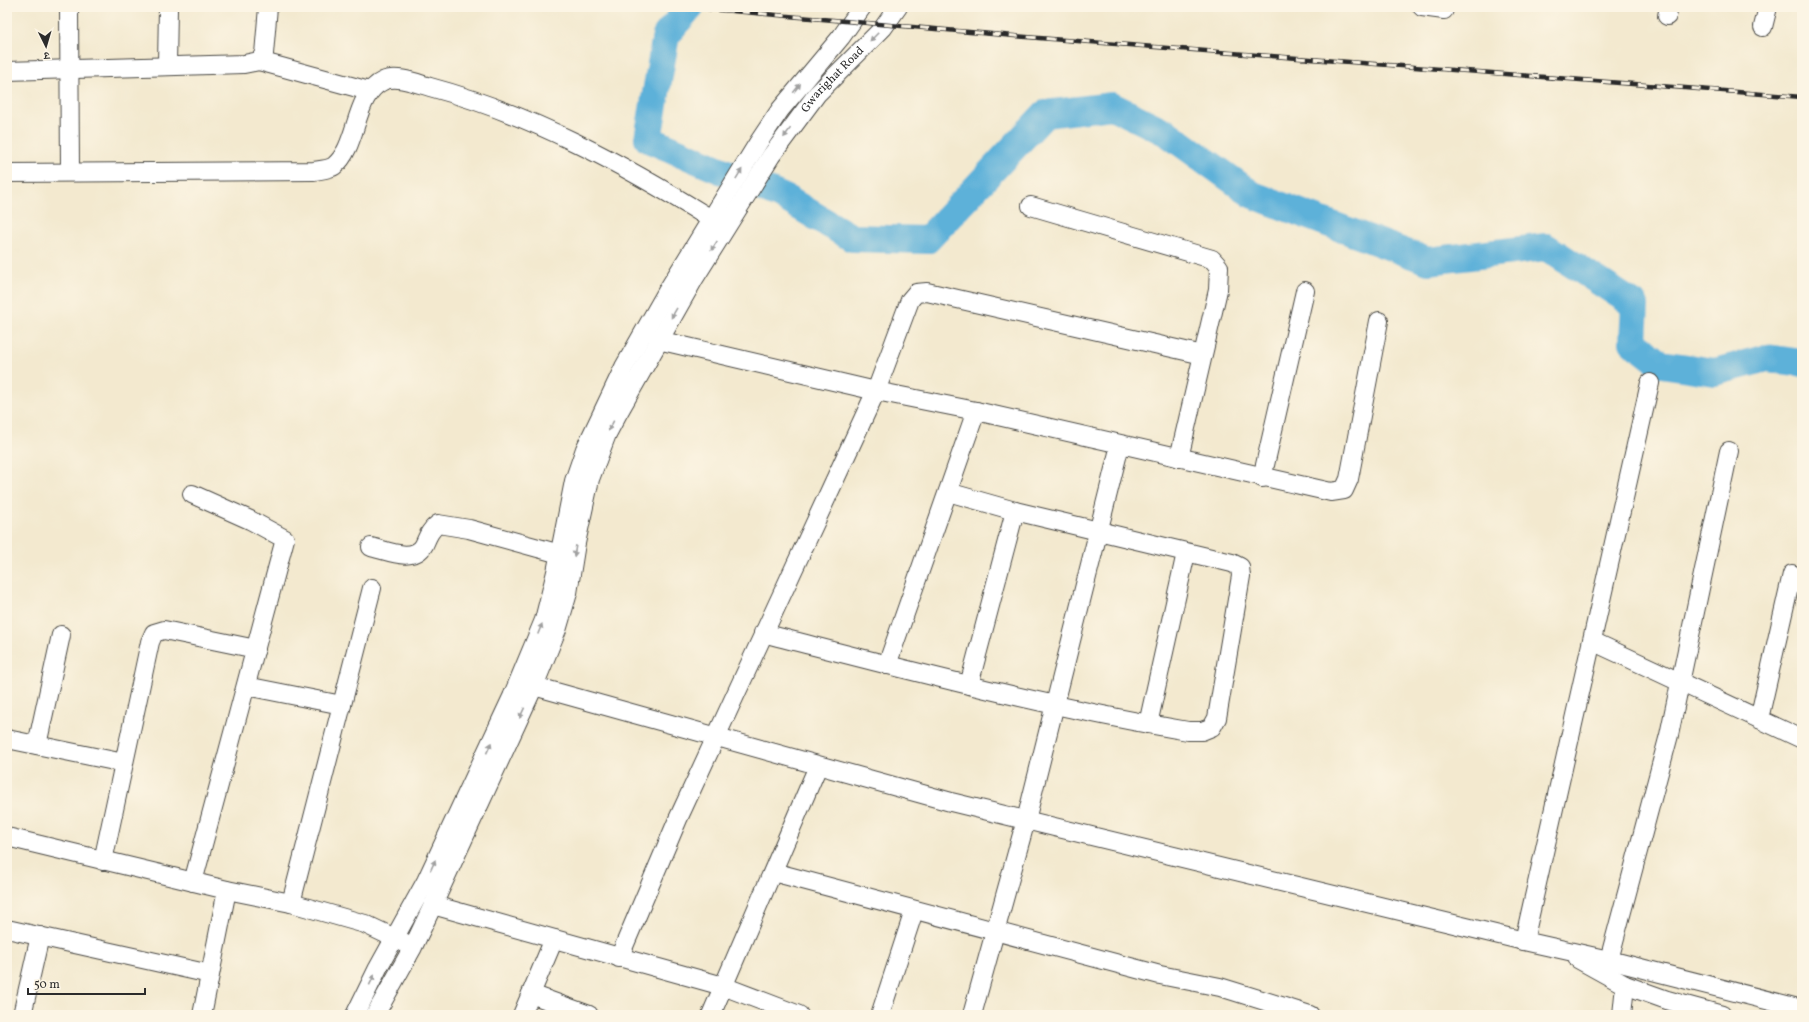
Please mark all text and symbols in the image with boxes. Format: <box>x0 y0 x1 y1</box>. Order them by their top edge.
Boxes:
north arrow <box>26 26 66 66</box>
one-way arrow <box>869 32 879 42</box>
street label: Gwarighat Road <box>798 43 868 116</box>
text: उ <box>42 47 51 62</box>
one-way arrow <box>793 83 802 94</box>
one-way arrow <box>783 128 791 139</box>
one-way arrow <box>735 169 743 179</box>
one-way arrow <box>710 241 718 251</box>
one-way arrow <box>671 307 678 319</box>
one-way arrow <box>608 421 614 432</box>
one-way arrow <box>572 545 578 557</box>
one-way arrow <box>538 622 544 634</box>
one-way arrow <box>518 708 524 720</box>
one-way arrow <box>486 742 492 754</box>
one-way arrow <box>430 860 436 871</box>
scale bar <box>28 970 145 996</box>
one-way arrow <box>369 974 375 986</box>
text: 50 m <box>34 977 60 993</box>

